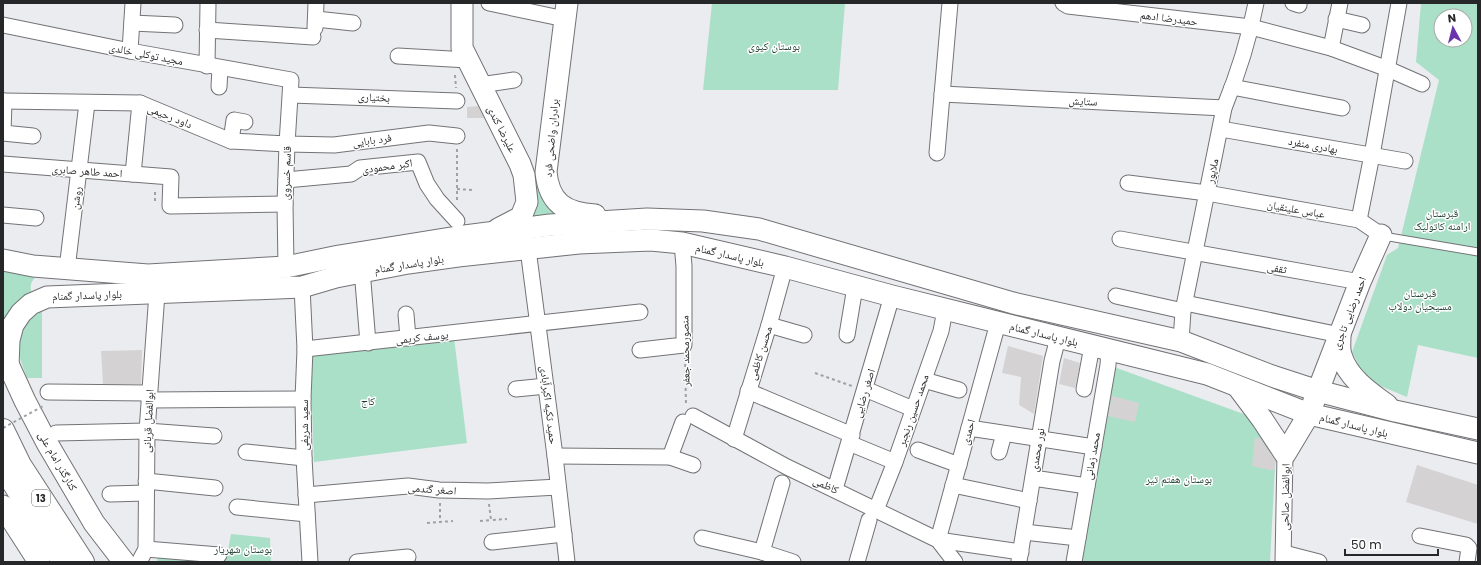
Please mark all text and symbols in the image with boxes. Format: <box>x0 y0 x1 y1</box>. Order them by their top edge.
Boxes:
street label: حمیدرضا ادهم <box>1139 7 1199 29</box>
north arrow <box>1433 8 1473 48</box>
text: N <box>1447 10 1457 27</box>
park label: بوستان کیوی <box>748 38 800 54</box>
street label: مجید توکلی خالدی <box>108 39 184 69</box>
street label: بختیاری <box>358 88 390 106</box>
street label: ستایش <box>1068 92 1098 110</box>
street label: برادران واضحی فرد <box>540 98 562 178</box>
street label: داود رحیمی <box>145 100 195 132</box>
street label: علیرضا کندی <box>483 103 521 156</box>
street label: فرد بابایی <box>351 129 393 151</box>
street label: بهادری منفرد <box>1287 133 1339 157</box>
street label: قاسم خسروی <box>277 145 295 200</box>
street label: اکبر محمودی <box>361 155 413 177</box>
street label: ملاپور <box>1201 157 1222 186</box>
street label: احمد طاهر صابری <box>51 161 123 181</box>
street label: روشن <box>67 186 85 210</box>
street label: عباس علینقیان <box>1266 196 1327 222</box>
park label: قبرستان ارامنه کاتولیک <box>1414 205 1470 234</box>
street label: بلوار پاسدار گمنام <box>694 239 766 271</box>
street label: بلوار پاسدار گمنام <box>373 251 445 277</box>
street label: ثقفی <box>1266 258 1288 278</box>
street label: احمد رضایی تاجری <box>1328 274 1370 352</box>
park label: قبرستان مسیحیان دولاب <box>1388 285 1452 314</box>
street label: بلوار پاسدار گمنام <box>52 286 122 304</box>
street label: منصورمحمد جعفر <box>676 315 694 388</box>
street label: بلوار پاسدار گمنام <box>1008 318 1080 350</box>
street label: محسن کاظمی <box>744 324 776 382</box>
street label: یوسف کریمی <box>395 326 450 348</box>
street label: حمید تکیه اکبرآبادی <box>536 365 562 445</box>
street label: اصغر رضایی <box>849 367 879 419</box>
street label: محمد حسین رنجبر <box>893 372 933 449</box>
street label: ابوالفضل قربانی <box>138 389 158 453</box>
park label: کاج <box>361 393 376 409</box>
street label: سعید شریفی <box>296 399 312 451</box>
street label: بلوار پاسدار گمنام <box>1318 409 1390 441</box>
street label: احمدی <box>957 417 979 447</box>
street label: نور محمدی <box>1026 427 1048 473</box>
street label: کنارگذر امام علی <box>34 428 82 494</box>
street label: محمد زمانی <box>1080 431 1104 481</box>
street label: ابوالفضل صالحی <box>1276 464 1294 530</box>
park label: بوستان هفتم تیر <box>1145 471 1212 487</box>
street label: کاظمی <box>811 472 842 498</box>
street label: اصغر گندمی <box>407 479 457 499</box>
road number: 13 <box>32 490 50 506</box>
scale bar <box>1345 531 1438 557</box>
text: 50 m <box>1351 536 1382 553</box>
park label: بوستان شهریار <box>213 541 272 557</box>

